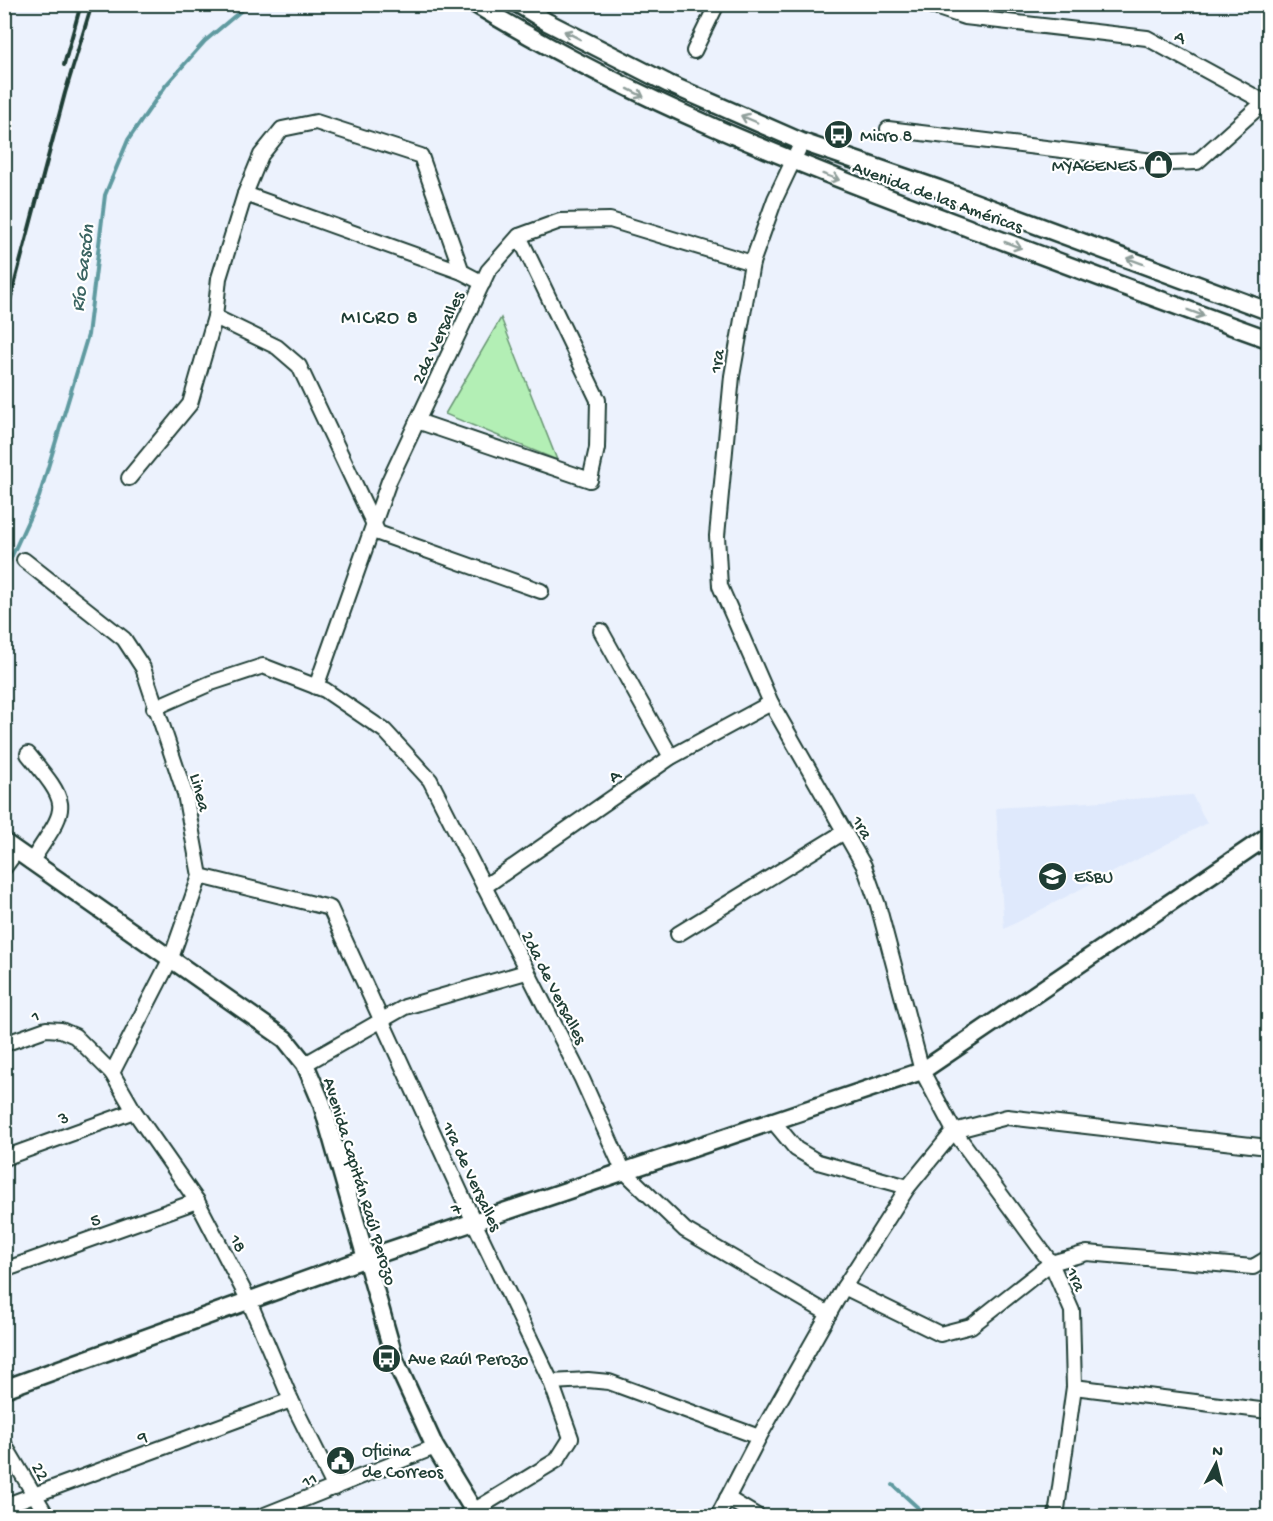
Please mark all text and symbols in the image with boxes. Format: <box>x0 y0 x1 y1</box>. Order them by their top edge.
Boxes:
street label: A <box>1170 26 1191 51</box>
one-way arrow <box>564 29 582 40</box>
one-way arrow <box>627 88 645 100</box>
one-way arrow <box>740 112 758 124</box>
bus stop icon: Micro 8 <box>823 119 855 151</box>
place label: Micro 8 <box>860 127 912 148</box>
shop icon: MYAGENES <box>1142 149 1174 181</box>
place label: MYAGENES <box>1052 157 1138 178</box>
street label: Avenida de las Américas <box>849 158 1026 239</box>
one-way arrow <box>821 172 839 183</box>
water label: Río Gascón <box>68 223 101 313</box>
one-way arrow <box>1004 240 1022 251</box>
one-way arrow <box>1126 255 1145 266</box>
street label: 2da Versalles <box>409 287 470 388</box>
district label: MICRO 8 <box>341 308 419 331</box>
one-way arrow <box>1186 308 1205 319</box>
street label: 1ra <box>706 347 731 376</box>
street label: A <box>605 765 627 789</box>
street label: Linea <box>183 771 214 815</box>
street label: 1ra <box>845 812 876 845</box>
school or university icon: ESBU <box>1037 860 1069 892</box>
place label: ESBU <box>1074 868 1113 889</box>
street label: 2da de Versalles <box>515 928 591 1049</box>
street label: 1 <box>29 1006 42 1029</box>
street label: Avenida Capitán Raúl Perozo <box>317 1075 400 1288</box>
street label: 3 <box>55 1108 72 1131</box>
street label: 1ra de Versalles <box>436 1118 506 1236</box>
street label: 7 <box>448 1199 465 1222</box>
street label: 5 <box>88 1210 104 1233</box>
street label: 18 <box>223 1231 250 1257</box>
street label: 1ra <box>1060 1264 1089 1296</box>
bus stop icon: Ave Raúl Perozo <box>371 1342 403 1374</box>
place label: Ave Raúl Perozo <box>408 1350 528 1371</box>
street label: 9 <box>134 1427 151 1450</box>
north arrow <box>1186 1434 1246 1494</box>
place label: Oficina de Correos <box>362 1442 445 1484</box>
text: N <box>1211 1443 1224 1463</box>
public building icon: Oficina de Correos <box>325 1444 357 1476</box>
street label: 22 <box>25 1459 52 1485</box>
street label: 11 <box>298 1469 321 1494</box>

